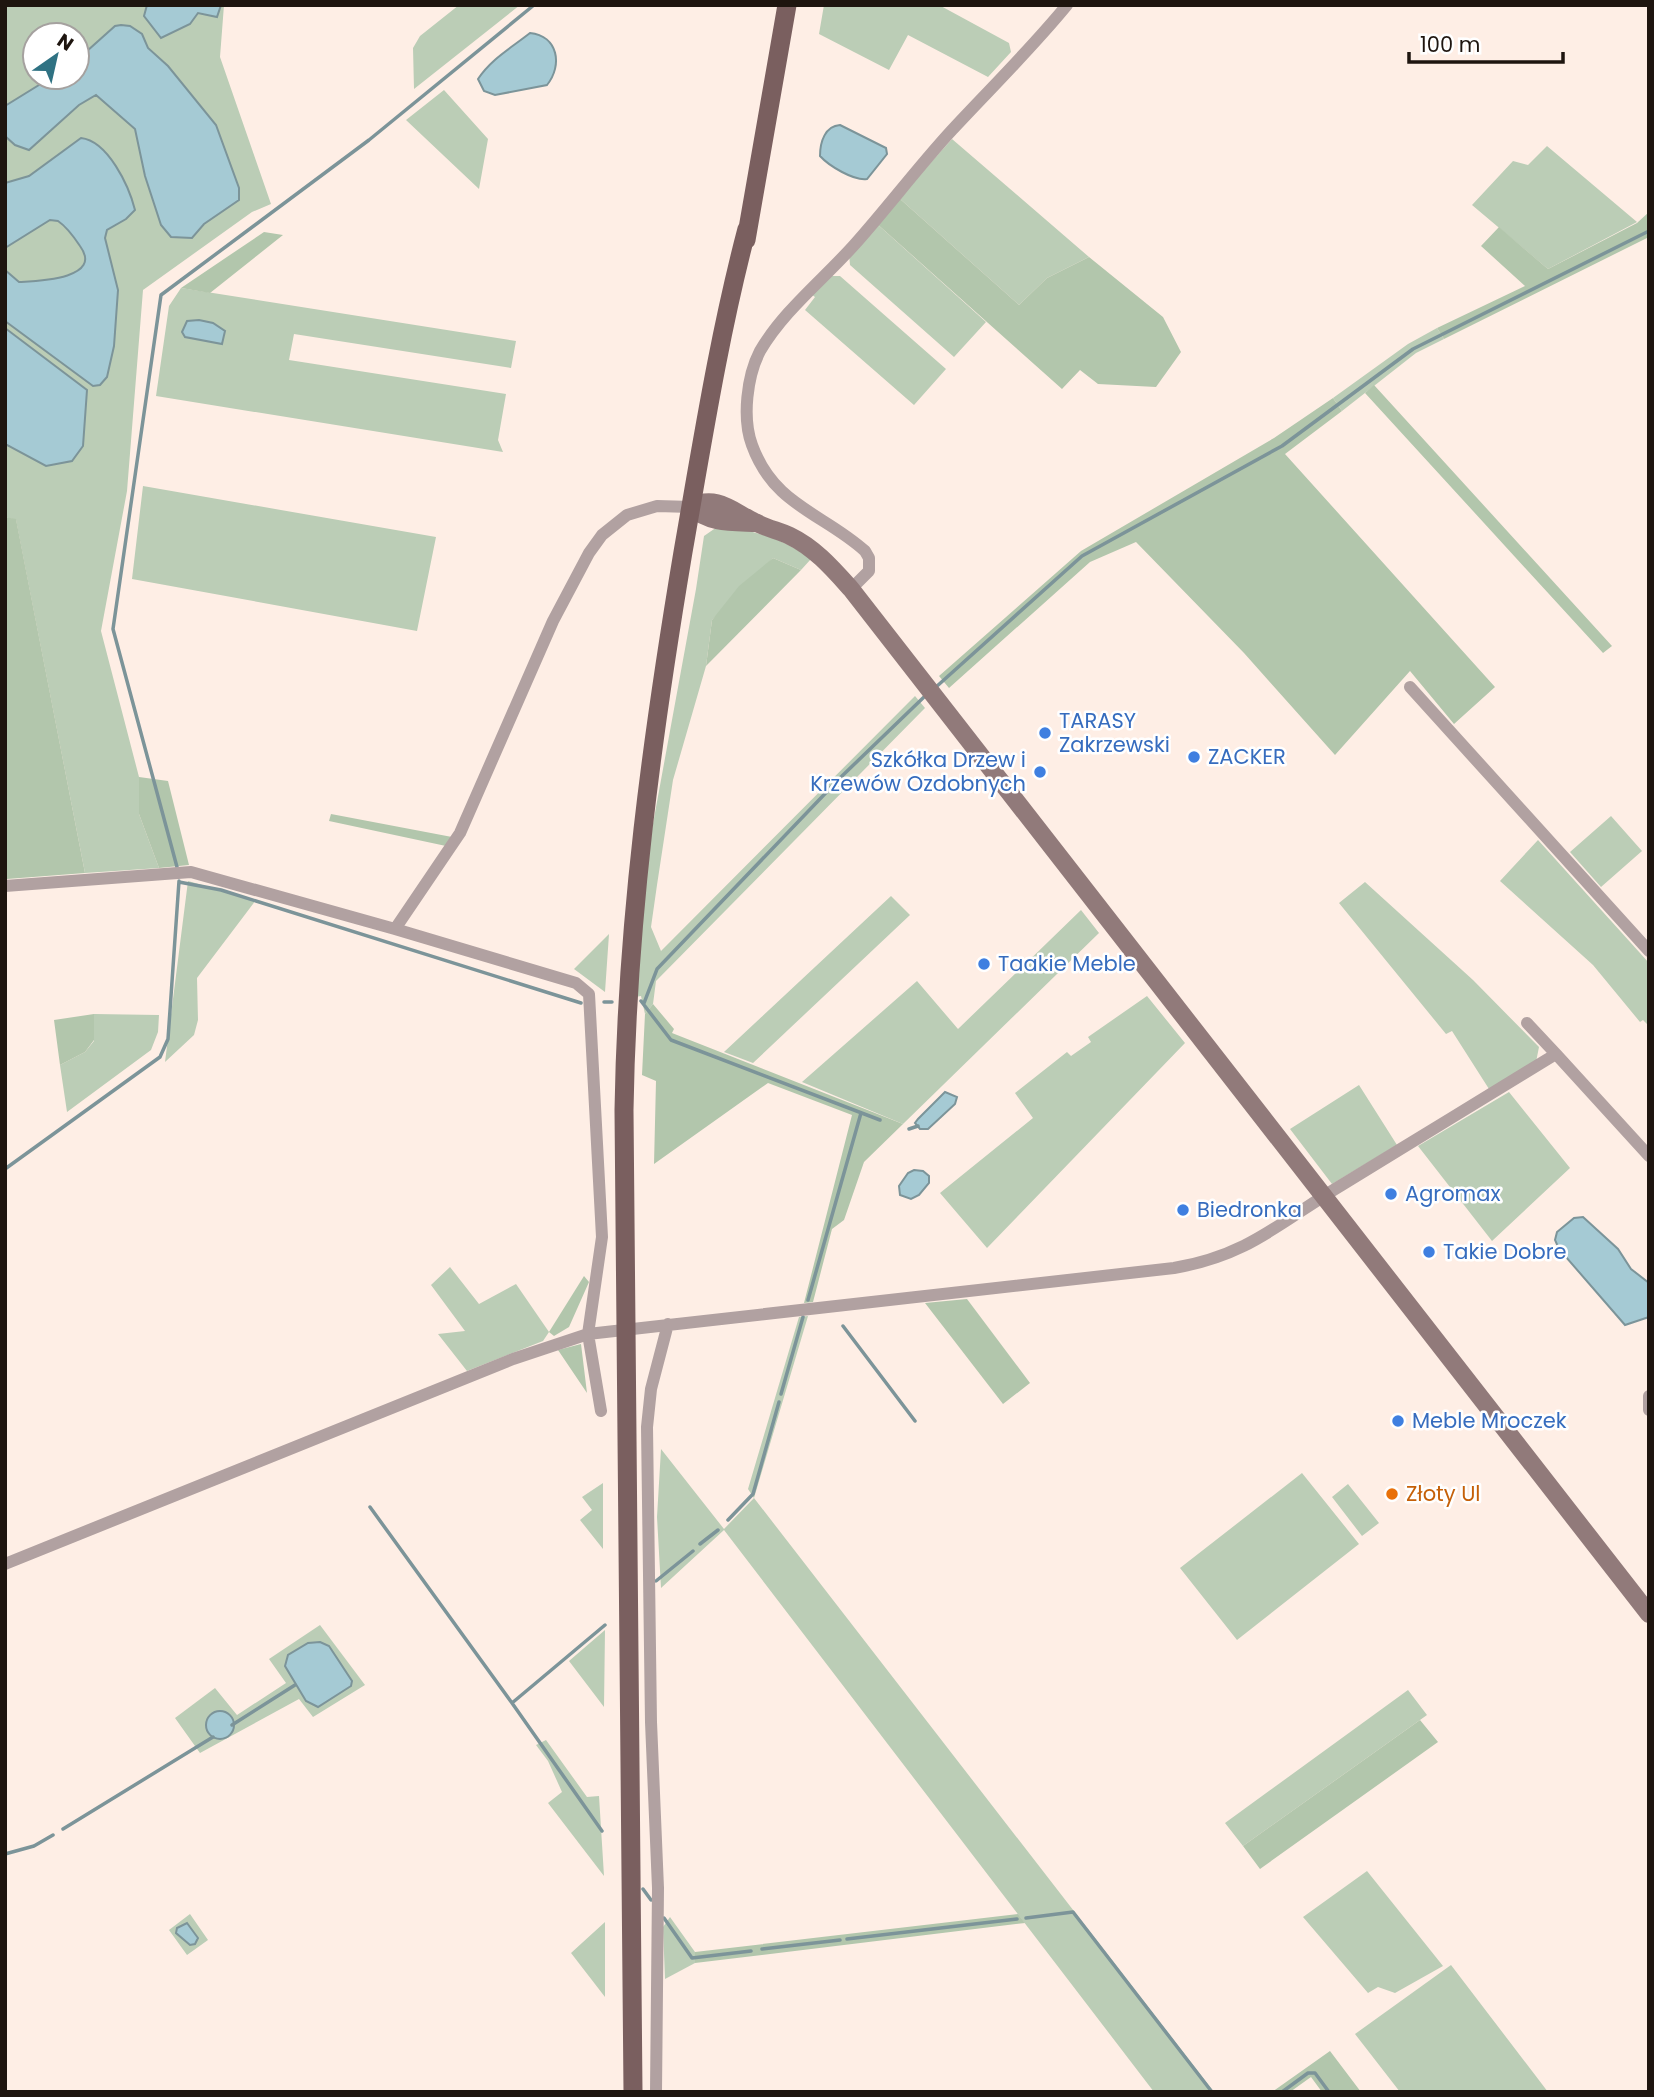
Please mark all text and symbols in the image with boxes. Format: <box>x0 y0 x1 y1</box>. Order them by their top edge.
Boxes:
north arrow <box>21 21 91 91</box>
scale bar <box>1409 21 1563 65</box>
text: N <box>52 27 79 58</box>
text: 100 m <box>1420 30 1480 59</box>
place label: TARASY Zakrzewski <box>1059 706 1170 759</box>
marker: TARASY Zakrzewski <box>1037 725 1053 741</box>
place label: ZACKER <box>1208 742 1286 771</box>
place label: Szkółka Drzew i Krzewów Ozdobnych <box>810 745 1026 798</box>
marker: ZACKER <box>1186 749 1202 765</box>
marker: Szkółka Drzew i Krzewów Ozdobnych <box>1032 764 1048 780</box>
place label: Taakie Meble <box>998 949 1136 978</box>
marker: Taakie Meble <box>976 956 992 972</box>
place label: Agromax <box>1405 1179 1501 1208</box>
marker: Agromax <box>1383 1186 1399 1202</box>
place label: Biedronka <box>1197 1195 1302 1224</box>
marker: Biedronka <box>1175 1202 1191 1218</box>
place label: Takie Dobre <box>1443 1237 1567 1266</box>
marker: Takie Dobre <box>1421 1244 1437 1260</box>
place label: Meble Mroczek <box>1412 1406 1567 1435</box>
marker: Meble Mroczek <box>1390 1413 1406 1429</box>
place label: Złoty Ul <box>1406 1479 1481 1508</box>
marker: Złoty Ul <box>1384 1486 1400 1502</box>

